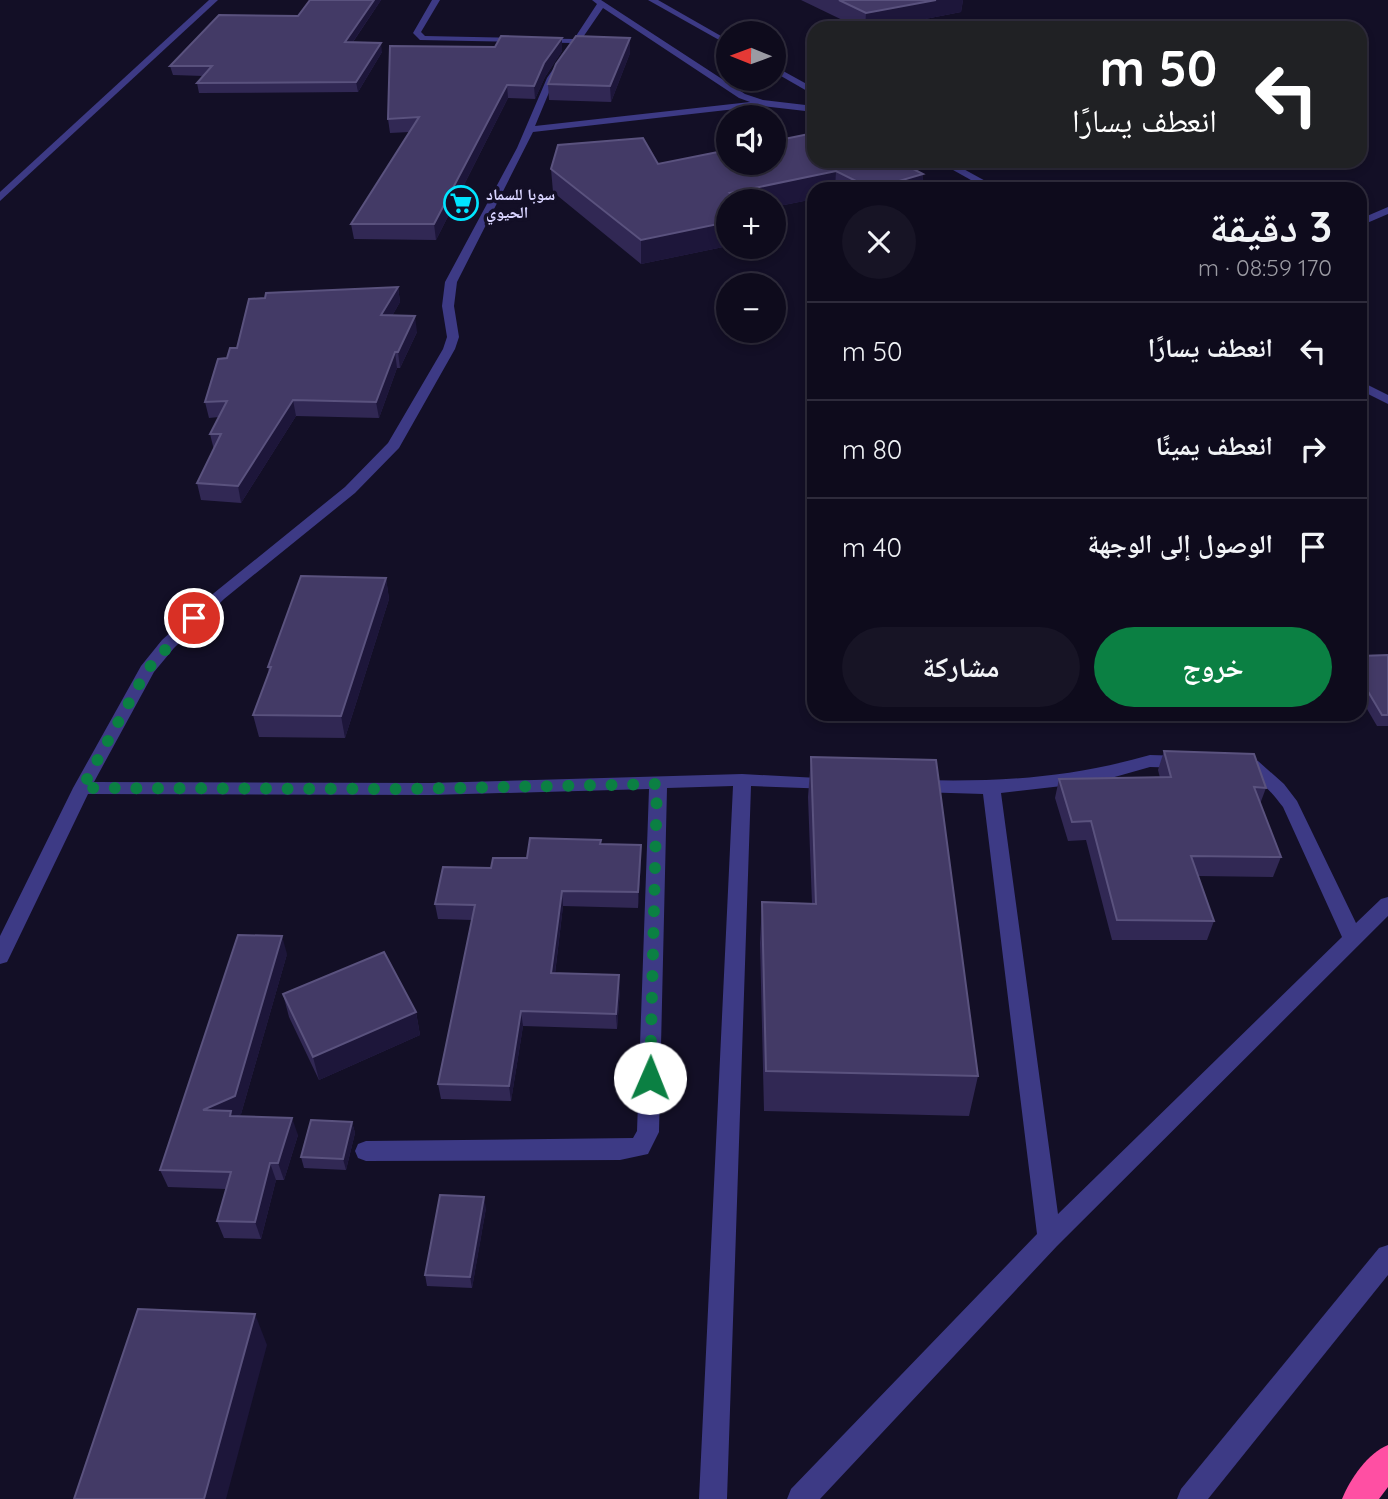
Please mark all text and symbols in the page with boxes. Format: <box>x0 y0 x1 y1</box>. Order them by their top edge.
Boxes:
north arrow <box>716 21 786 91</box>
map controls <box>716 21 786 343</box>
text: 50 m <box>1100 37 1217 98</box>
icon: left <box>1241 49 1332 140</box>
text: انعطف يسارًا <box>1072 100 1217 140</box>
button: sound <box>716 105 786 175</box>
supermarket icon: سوبا للسماد الحيوي <box>442 184 480 222</box>
place label: سوبا للسماد الحيوي <box>486 184 555 225</box>
button: + <box>716 189 786 259</box>
text: 3 دقيقة <box>1209 200 1332 253</box>
button: close <box>842 205 916 279</box>
text: 170 m · 08:59 <box>1198 253 1332 282</box>
button: − <box>716 273 786 343</box>
text: انعطف يسارًا <box>1148 331 1273 364</box>
icon: left <box>1294 332 1332 370</box>
text: 50 m <box>842 335 902 368</box>
text: انعطف يمينًا <box>1155 429 1273 462</box>
icon: right <box>1294 430 1332 468</box>
text: 80 m <box>842 433 902 466</box>
text: الوصول إلى الوجهة <box>1087 527 1273 560</box>
icon: arrive <box>1294 528 1332 566</box>
text: 40 m <box>842 531 902 564</box>
pin <box>164 588 224 648</box>
icon: arrive <box>175 599 213 637</box>
button: مشاركة <box>842 627 1080 707</box>
button: خروج <box>1094 627 1332 707</box>
position arrow <box>613 1041 687 1115</box>

